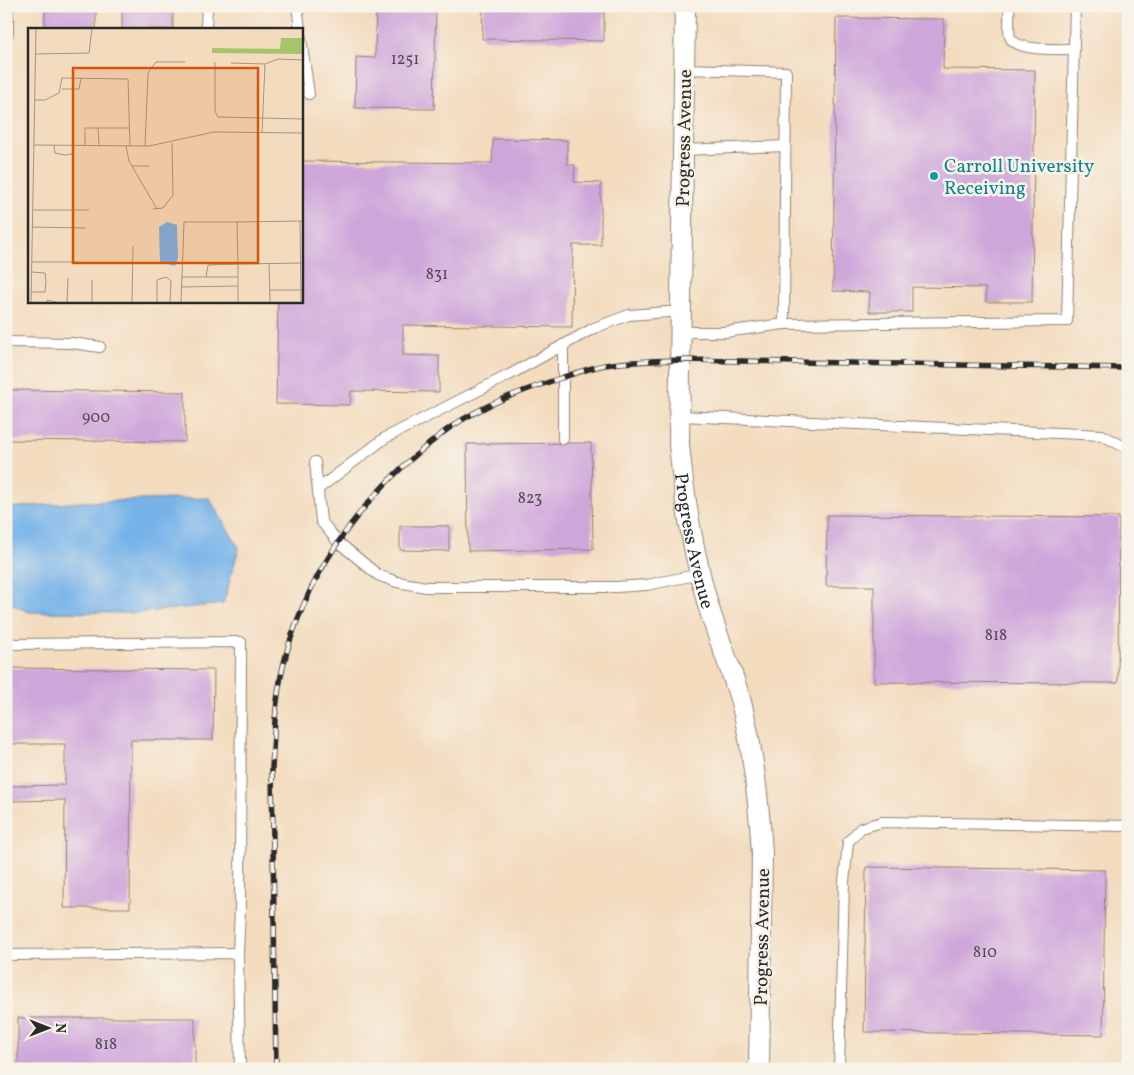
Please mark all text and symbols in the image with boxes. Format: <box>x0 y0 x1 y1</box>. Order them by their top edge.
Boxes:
inset map <box>28 28 302 302</box>
house number: 1251 <box>391 49 419 71</box>
street label: Progress Avenue <box>671 69 699 207</box>
place label: Carroll University Receiving <box>944 154 1094 202</box>
marker: Carroll University Receiving <box>928 170 940 182</box>
house number: 831 <box>426 264 448 286</box>
house number: 900 <box>82 407 110 429</box>
street label: Progress Avenue <box>667 471 719 612</box>
house number: 823 <box>518 488 542 510</box>
house number: 818 <box>985 625 1007 647</box>
street label: Progress Avenue <box>749 868 777 1006</box>
house number: 810 <box>973 942 997 964</box>
north arrow <box>22 1002 72 1052</box>
text: N <box>50 1023 69 1033</box>
house number: 818 <box>95 1034 117 1056</box>

